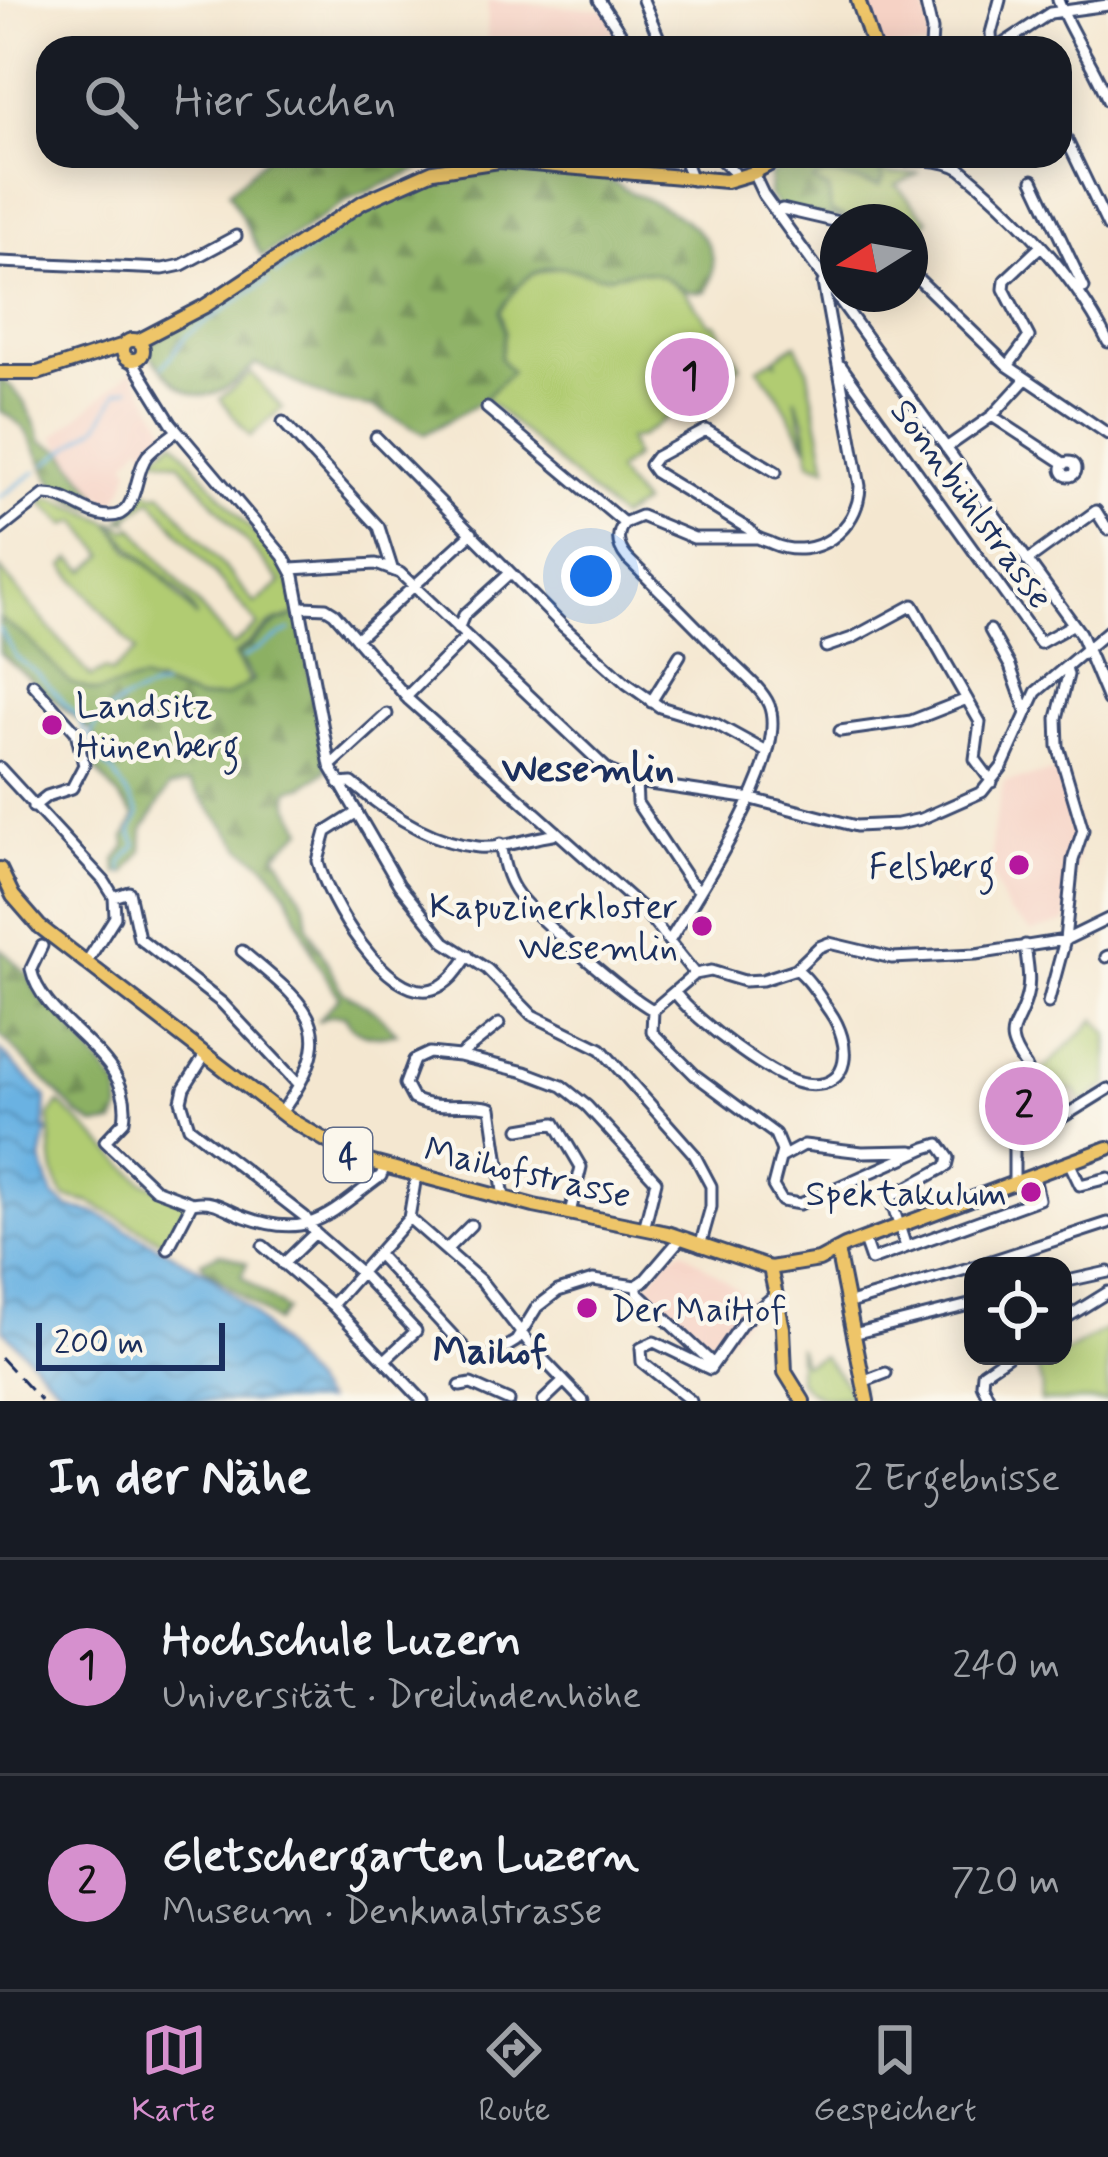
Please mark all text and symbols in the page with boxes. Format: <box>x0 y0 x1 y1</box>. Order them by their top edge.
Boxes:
search box <box>36 36 1072 168</box>
icon: search <box>78 69 144 135</box>
text: Hier suchen <box>174 73 396 132</box>
north arrow <box>820 204 928 312</box>
pin: 1 <box>651 332 729 422</box>
street label: Sonnbühlstrasse <box>878 390 1062 620</box>
your location <box>561 546 621 606</box>
place label: Landsitz Hünenberg <box>76 684 239 775</box>
marker: Landsitz Hünenberg <box>39 712 65 738</box>
district label: Wesemlin <box>502 745 674 796</box>
place label: Felsberg <box>869 845 995 895</box>
marker: Felsberg <box>1006 852 1032 878</box>
place label: Kapuzinerkloster Wesemlin <box>429 885 678 973</box>
marker: Kapuzinerkloster Wesemlin <box>689 913 715 939</box>
pin: 2 <box>985 1061 1063 1151</box>
road number: 4 <box>324 1128 372 1182</box>
street label: Maihofstrasse <box>419 1128 635 1221</box>
place label: Spektakulum <box>805 1172 1007 1219</box>
marker: Spektakulum <box>1018 1179 1044 1205</box>
map controls <box>964 1257 1072 1365</box>
button: locate <box>964 1257 1072 1365</box>
place label: Der MaiHof <box>611 1288 786 1335</box>
marker: Der MaiHof <box>574 1295 600 1321</box>
scale bar <box>36 1317 225 1370</box>
text: 200 m <box>54 1322 144 1366</box>
district label: Maihof <box>433 1327 547 1378</box>
text: In der Nähe <box>48 1446 311 1512</box>
text: 2 Ergebnisse <box>854 1454 1060 1505</box>
text: Hochschule Luzern <box>162 1612 521 1671</box>
text: 1 <box>78 1641 96 1692</box>
text: 240 m <box>952 1641 1060 1692</box>
text: Universität · Dreilindenhöhe <box>162 1671 641 1722</box>
text: Gletschergarten Luzern <box>162 1828 639 1887</box>
text: 2 <box>77 1857 97 1908</box>
text: 720 m <box>951 1857 1060 1908</box>
text: Museum · Denkmalstrasse <box>162 1887 603 1938</box>
tab: Karte <box>131 2017 216 2133</box>
tab: Route <box>479 2017 550 2133</box>
tab: Gespeichert <box>813 2017 977 2133</box>

